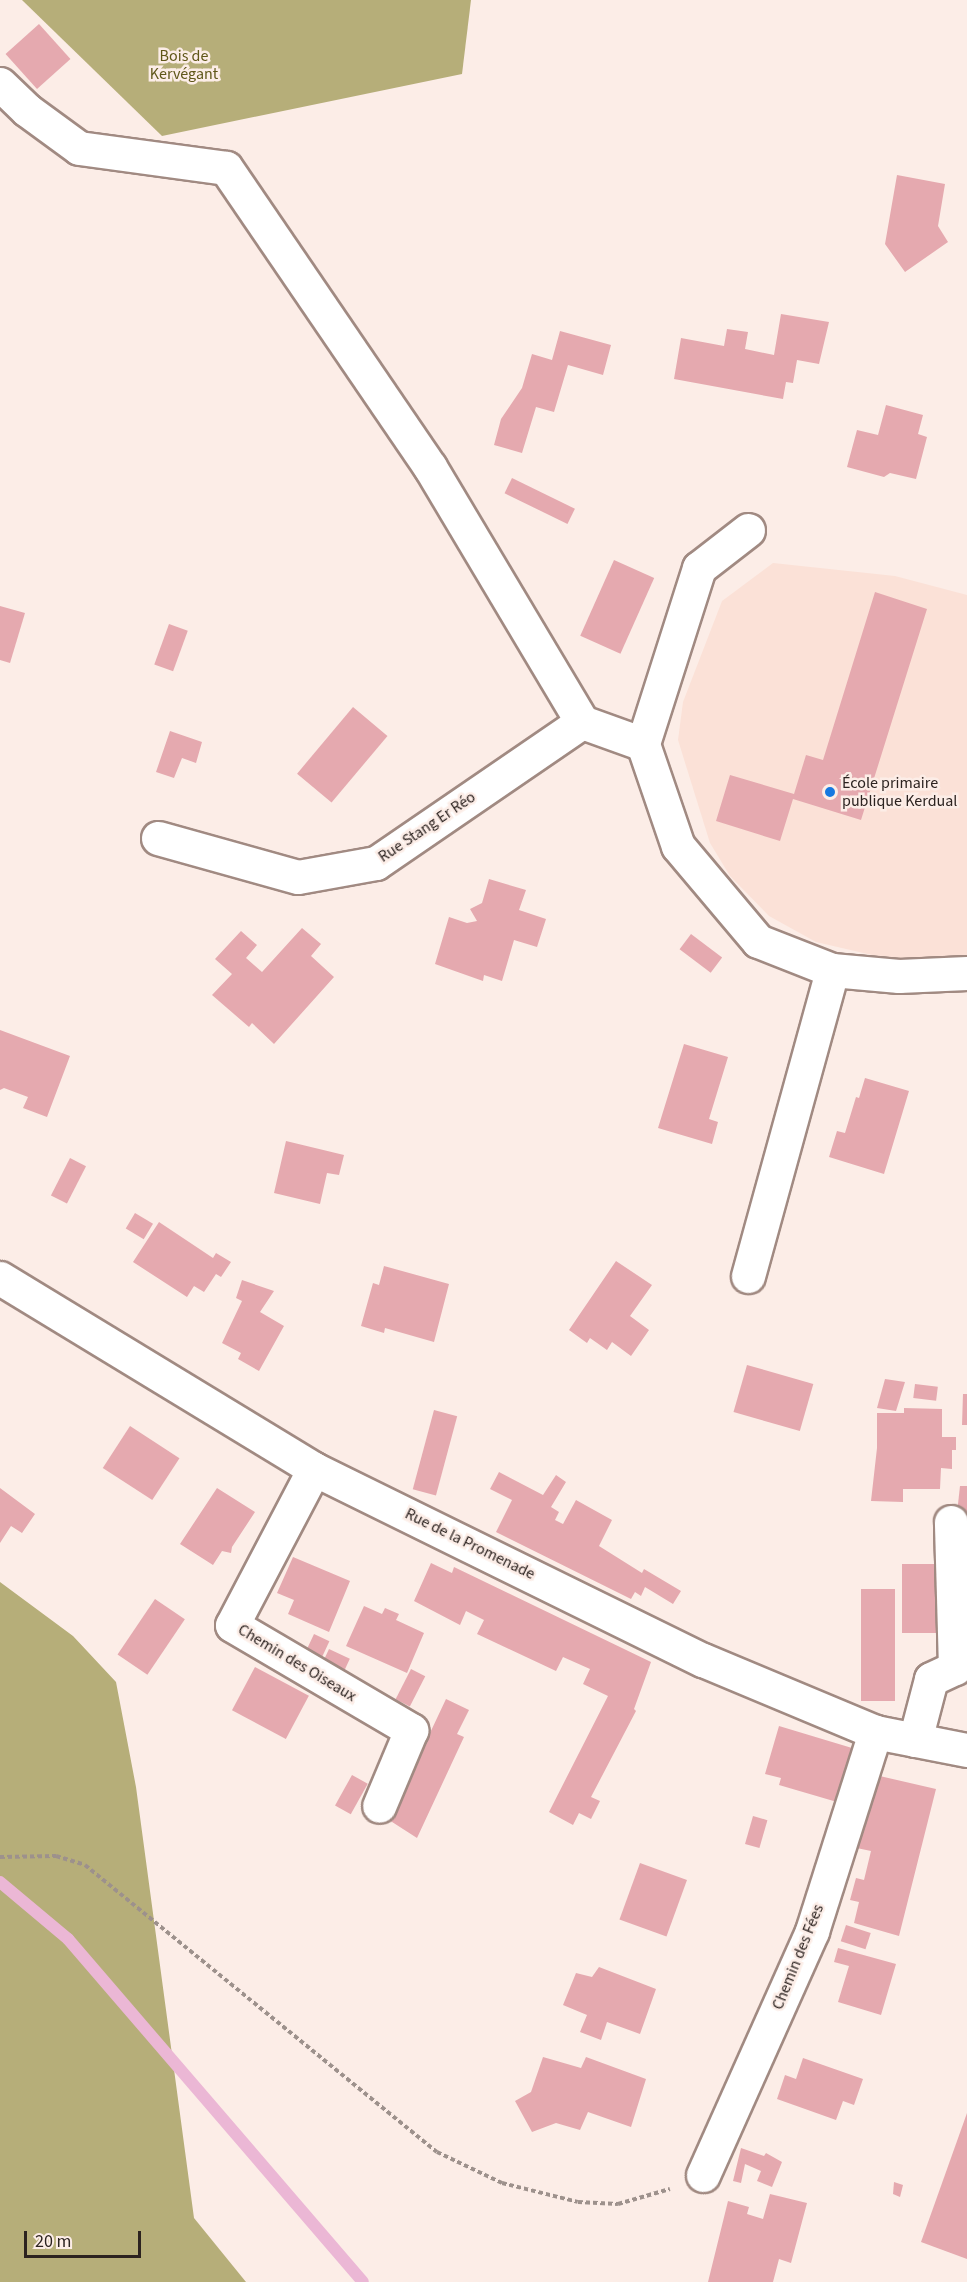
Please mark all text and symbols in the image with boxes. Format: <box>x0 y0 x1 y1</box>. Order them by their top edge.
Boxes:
park label: Bois de Kervégant <box>150 46 218 84</box>
place label: École primaire publique Kerdual <box>842 773 957 811</box>
marker: École primaire publique Kerdual <box>823 785 837 799</box>
street label: Rue Stang Er Réo <box>375 787 479 867</box>
street label: Rue de la Promenade <box>402 1504 538 1584</box>
street label: Chemin des Oiseaux <box>234 1620 360 1706</box>
street label: Chemin des Fées <box>768 1902 828 2012</box>
scale bar <box>27 2219 144 2257</box>
text: 20 m <box>35 2229 71 2254</box>

